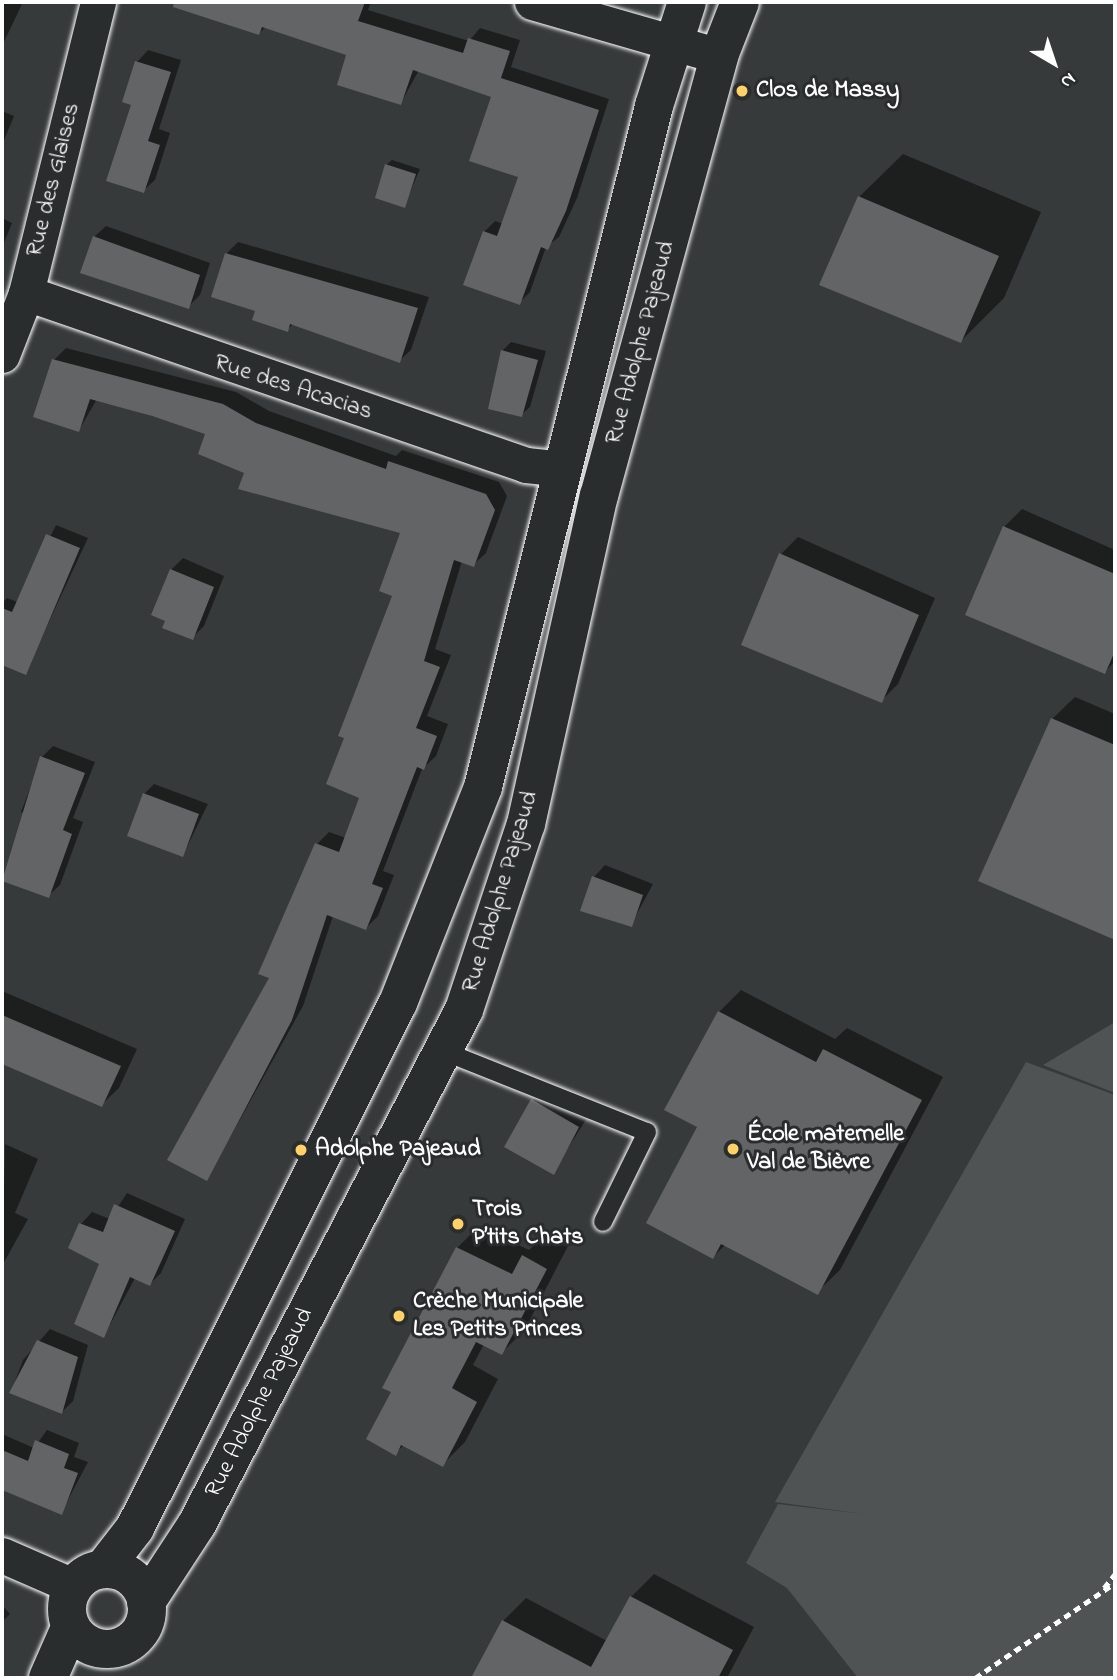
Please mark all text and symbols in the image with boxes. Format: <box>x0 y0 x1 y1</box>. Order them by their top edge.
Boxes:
north arrow <box>1019 28 1089 98</box>
text: N <box>1054 65 1081 94</box>
place label: Clos de Massy <box>756 77 899 105</box>
marker: Clos de Massy <box>734 83 750 99</box>
street label: Rue des Glaises <box>21 100 87 260</box>
street label: Rue Adolphe Pajeaud <box>600 238 682 448</box>
street label: Rue des Acacias <box>210 349 376 427</box>
street label: Rue Adolphe Pajeaud <box>457 788 545 996</box>
place label: École maternelle Val de Bièvre <box>747 1121 904 1177</box>
place label: Adolphe Pajeaud <box>315 1136 481 1164</box>
marker: École maternelle Val de Bièvre <box>725 1141 741 1157</box>
marker: Adolphe Pajeaud <box>293 1142 309 1158</box>
place label: Trois P’tits Chats <box>472 1196 583 1252</box>
marker: Trois P’tits Chats <box>450 1216 466 1232</box>
place label: Crèche Municipale Les Petits Princes <box>413 1288 583 1344</box>
street label: Rue Adolphe Pajeaud <box>200 1303 320 1503</box>
marker: Crèche Municipale Les Petits Princes <box>391 1308 407 1324</box>

